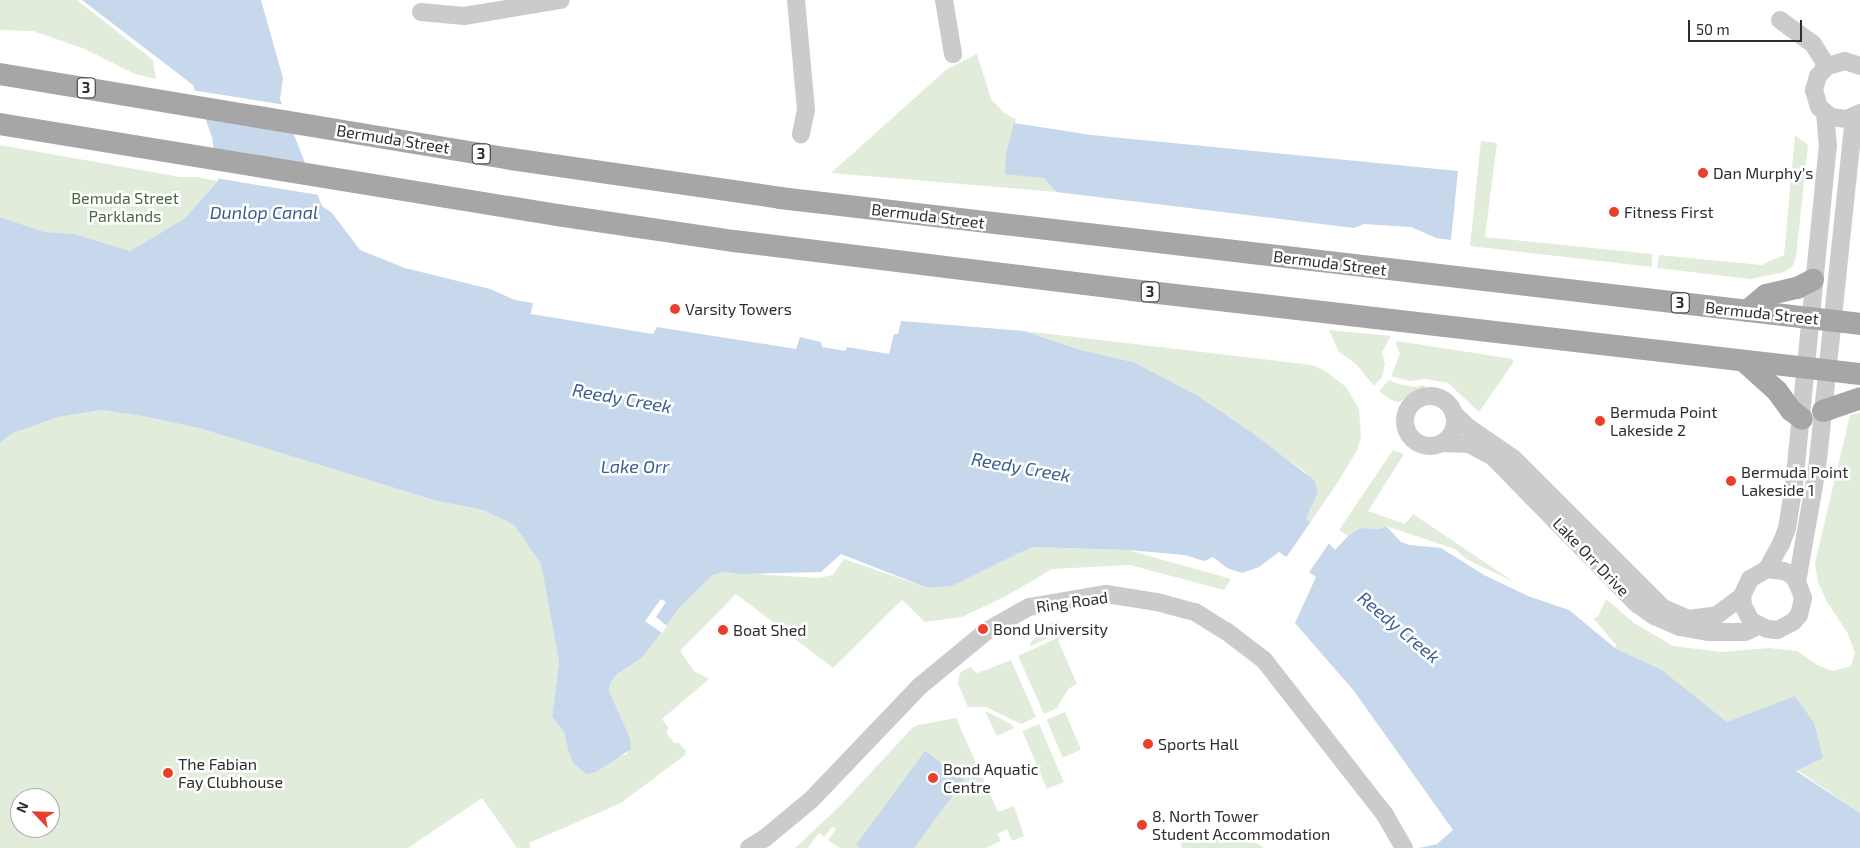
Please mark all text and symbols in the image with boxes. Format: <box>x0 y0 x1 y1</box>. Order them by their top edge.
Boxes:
scale bar <box>1690 10 1804 42</box>
text: 50 m <box>1696 20 1730 38</box>
road number: 3 <box>76 76 96 100</box>
street label: Bermuda Street <box>335 121 451 157</box>
road number: 3 <box>471 142 491 166</box>
place label: Dan Murphy's <box>1713 163 1813 183</box>
marker: Dan Murphy's <box>1697 167 1709 179</box>
park label: Bemuda Street Parklands <box>71 188 179 226</box>
street label: Bermuda Street <box>870 200 986 232</box>
water label: Dunlop Canal <box>210 201 318 223</box>
place label: Fitness First <box>1624 202 1714 222</box>
marker: Fitness First <box>1608 206 1620 218</box>
street label: Bermuda Street <box>1272 247 1388 279</box>
road number: 3 <box>1140 280 1160 304</box>
road number: 3 <box>1670 290 1690 316</box>
street label: Bermuda Street <box>1704 297 1820 329</box>
place label: Varsity Towers <box>685 299 793 319</box>
marker: Varsity Towers <box>669 303 681 315</box>
water label: Reedy Creek <box>571 379 673 417</box>
place label: Bermuda Point Lakeside 2 <box>1610 402 1717 440</box>
marker: Bermuda Point Lakeside 2 <box>1594 415 1606 427</box>
water label: Reedy Creek <box>970 448 1072 486</box>
water label: Lake Orr <box>601 455 669 477</box>
place label: Bermuda Point Lakeside 1 <box>1741 462 1848 500</box>
marker: Bermuda Point Lakeside 1 <box>1725 475 1737 487</box>
street label: Lake Orr Drive <box>1549 514 1633 600</box>
street label: Ring Road <box>1035 587 1109 617</box>
water label: Reedy Creek <box>1354 587 1444 667</box>
place label: Bond University <box>993 619 1108 639</box>
place label: Boat Shed <box>733 620 806 640</box>
marker: Bond University <box>977 623 989 635</box>
marker: Boat Shed <box>717 624 729 636</box>
place label: Sports Hall <box>1158 734 1239 754</box>
marker: Sports Hall <box>1142 738 1154 750</box>
place label: The Fabian Fay Clubhouse <box>178 754 283 792</box>
place label: Bond Aquatic Centre <box>943 759 1039 797</box>
marker: The Fabian Fay Clubhouse <box>162 767 174 779</box>
marker: Bond Aquatic Centre <box>927 772 939 784</box>
north arrow <box>10 788 60 838</box>
text: N <box>12 799 32 815</box>
place label: 8. North Tower Student Accommodation <box>1152 806 1331 844</box>
marker: 8. North Tower Student Accommodation <box>1136 819 1148 831</box>

